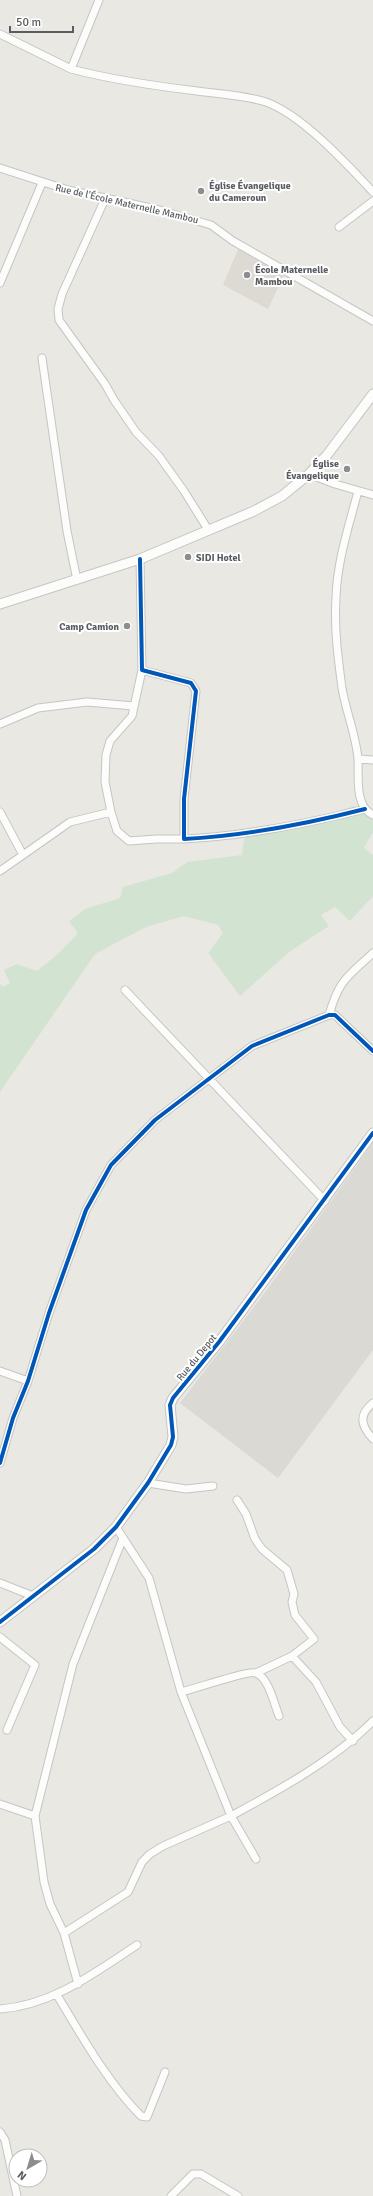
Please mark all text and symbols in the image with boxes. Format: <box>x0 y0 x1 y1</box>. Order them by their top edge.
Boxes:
scale bar <box>10 8 73 34</box>
text: 50 m <box>16 15 41 30</box>
place label: Église Évangelique du Cameroun <box>209 179 291 204</box>
street label: Rue de l'École Maternelle Mambou <box>54 181 200 226</box>
marker: Église Évangelique du Cameroun <box>196 186 206 196</box>
place label: École Maternelle Mambou <box>255 263 328 288</box>
marker: École Maternelle Mambou <box>242 270 252 280</box>
place label: Église Évangelique <box>286 457 339 482</box>
marker: Église Évangelique <box>342 464 352 474</box>
marker: SIDI Hotel <box>183 552 193 562</box>
place label: SIDI Hotel <box>196 552 241 564</box>
place label: Camp Camion <box>59 621 120 633</box>
marker: Camp Camion <box>122 621 132 631</box>
street label: Rue du Depot <box>174 1331 220 1383</box>
north arrow <box>8 2148 48 2188</box>
text: N <box>15 2168 29 2183</box>

